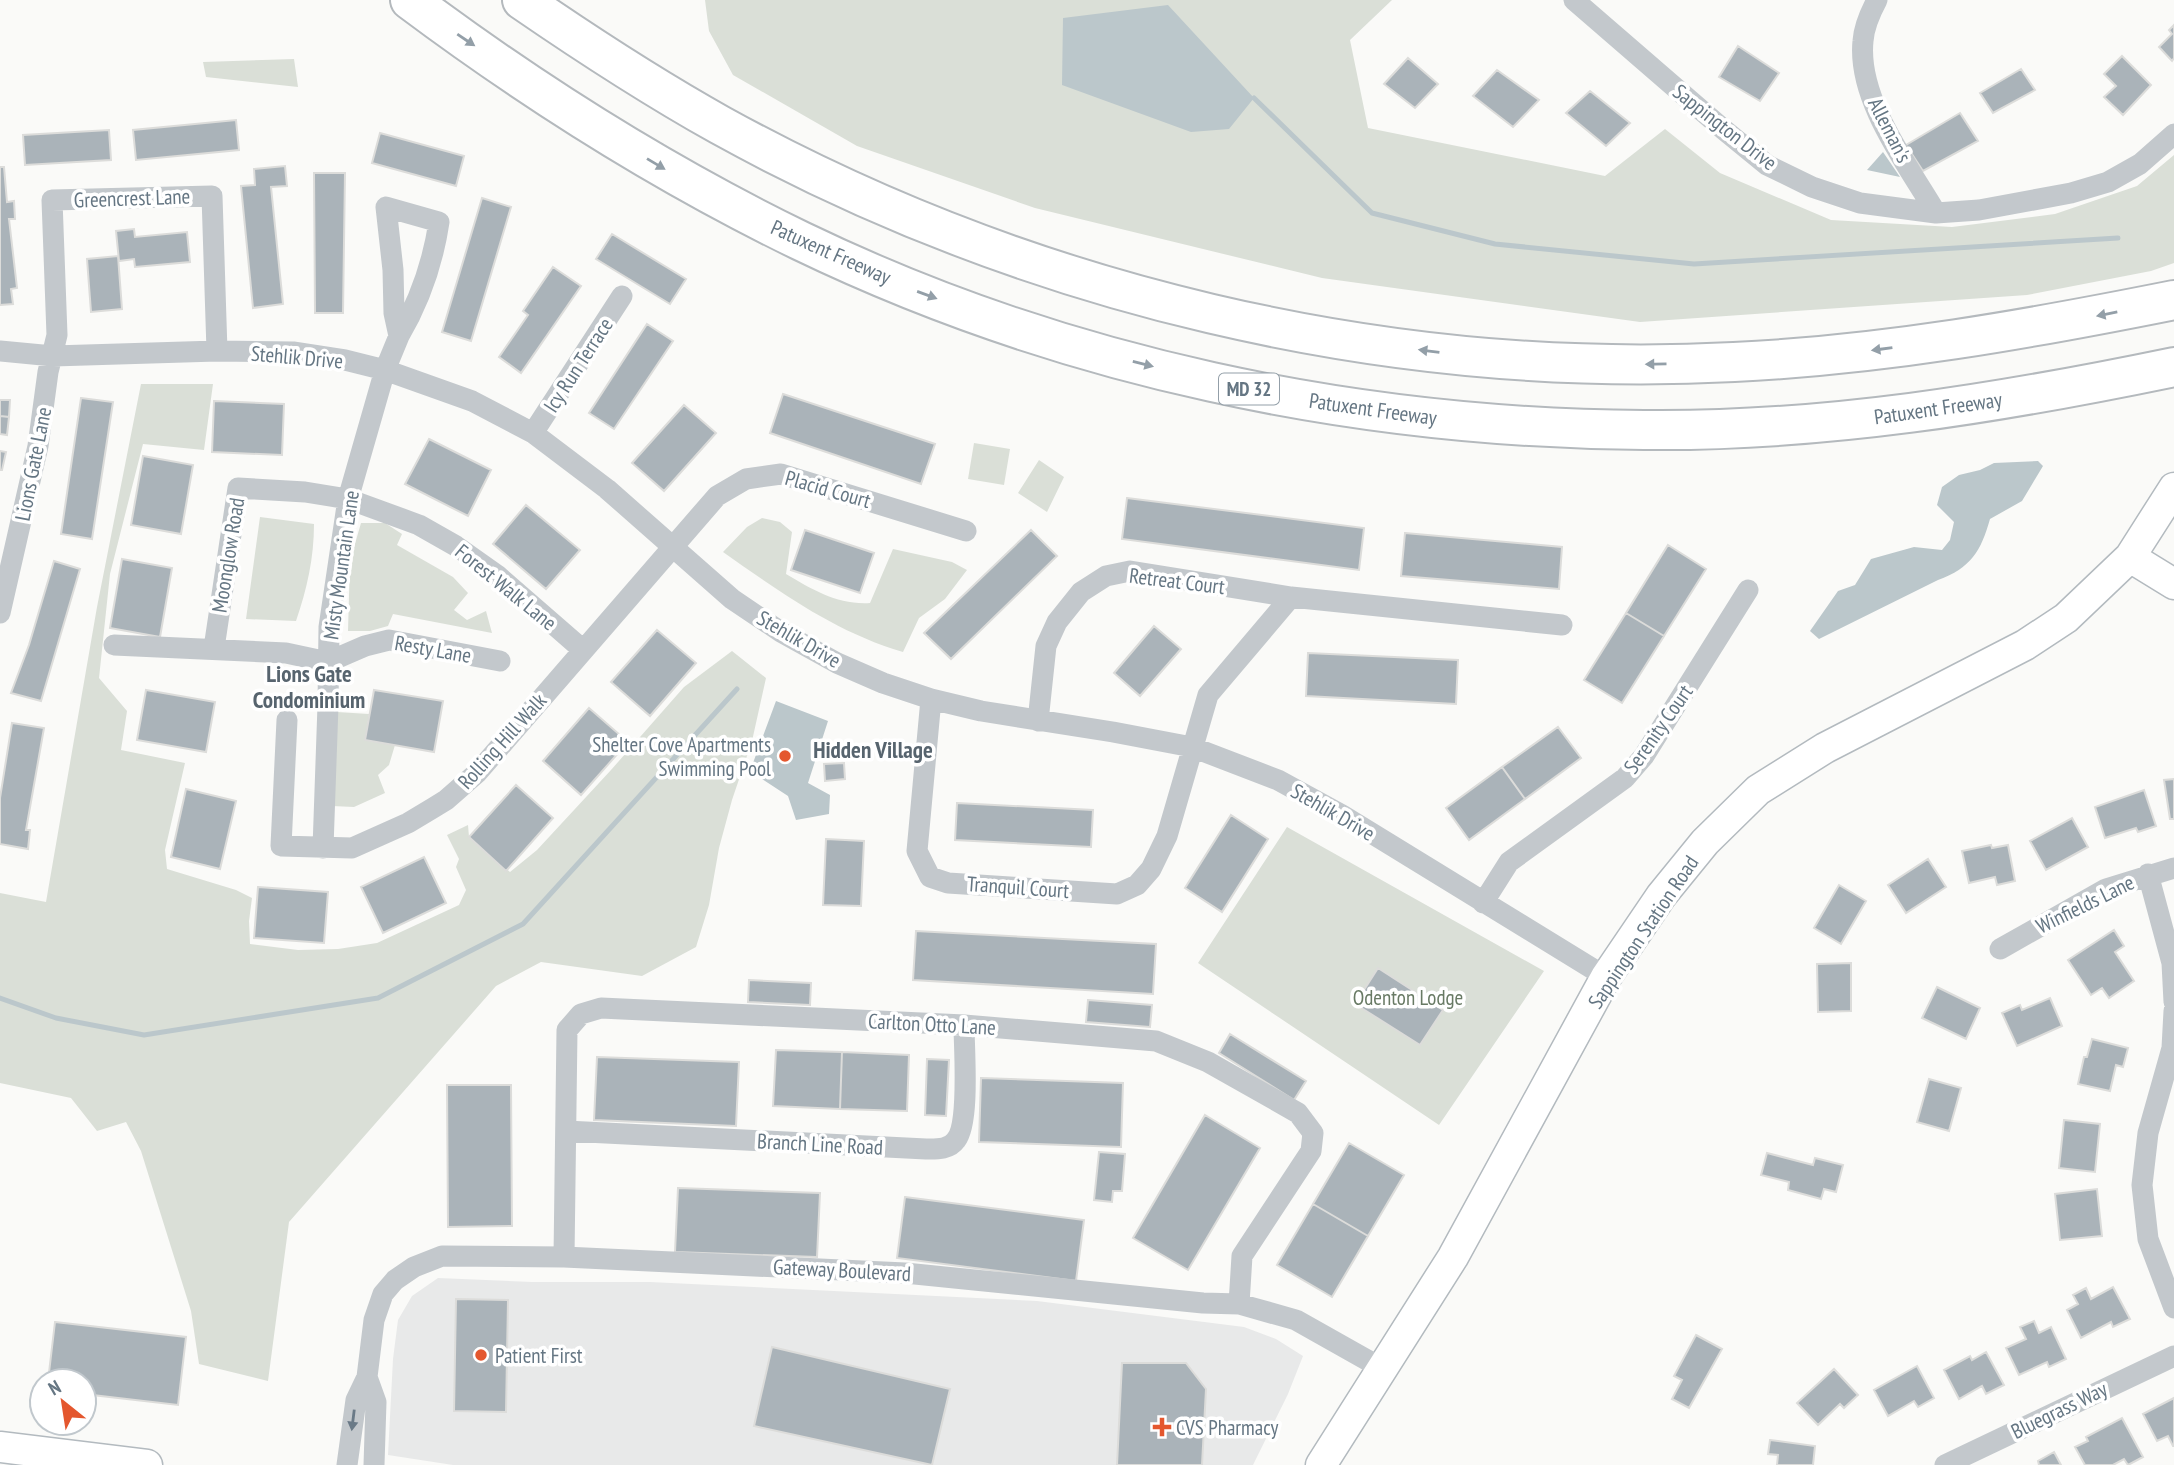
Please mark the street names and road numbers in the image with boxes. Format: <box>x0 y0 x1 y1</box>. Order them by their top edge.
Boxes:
street label: Sappington Drive <box>1667 78 1783 176</box>
street label: Alleman's <box>1862 93 1918 167</box>
street label: Greencrest Lane <box>73 182 191 214</box>
street label: Patuxent Freeway <box>767 213 895 291</box>
street label: Icy Run Terrace <box>537 312 619 418</box>
street label: Stehlik Drive <box>250 340 344 374</box>
road number: MD 32 <box>1219 374 1279 404</box>
street label: Patuxent Freeway <box>1872 386 2004 430</box>
street label: Patuxent Freeway <box>1307 387 1439 431</box>
street label: Lions Gate Lane <box>9 405 57 523</box>
street label: Placid Court <box>782 464 874 514</box>
street label: Misty Mountain Lane <box>317 489 365 641</box>
street label: Moonglow Road <box>206 496 250 614</box>
street label: Forest Walk Lane <box>450 538 562 636</box>
street label: Retreat Court <box>1128 562 1227 600</box>
street label: Stehlik Drive <box>752 604 846 674</box>
street label: Resty Lane <box>393 629 473 669</box>
street label: Serenity Court <box>1618 679 1699 779</box>
street label: Rolling Hill Walk <box>452 687 552 795</box>
street label: Stehlik Drive <box>1286 777 1380 847</box>
street label: Sappington Station Road <box>1582 850 1704 1014</box>
street label: Winfields Lane <box>2031 869 2139 939</box>
street label: Tranquil Court <box>966 870 1070 904</box>
street label: Carlton Otto Lane <box>867 1007 997 1041</box>
street label: Branch Line Road <box>756 1127 884 1161</box>
street label: Gateway Boulevard <box>772 1253 912 1287</box>
street label: Bluegrass Way <box>2007 1375 2112 1445</box>

